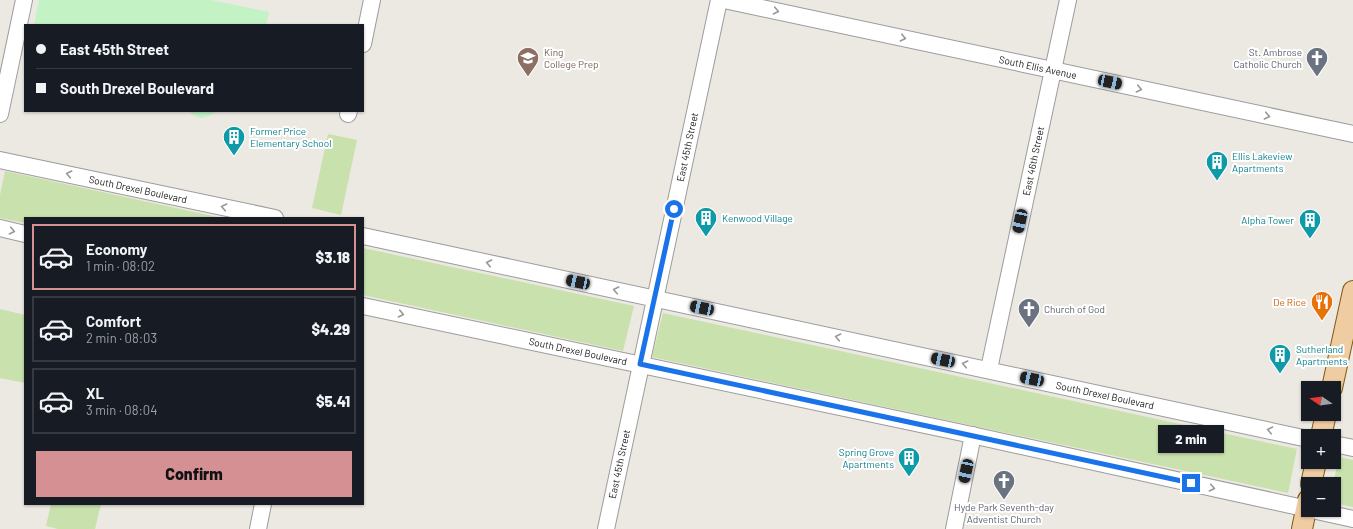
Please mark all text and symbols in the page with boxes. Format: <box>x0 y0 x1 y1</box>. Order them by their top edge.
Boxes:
one-way arrow <box>772 7 779 15</box>
one-way arrow <box>900 34 906 42</box>
text: East 45th Street <box>60 40 169 58</box>
school or university icon: King College Prep <box>515 45 541 78</box>
church icon: St. Ambrose Catholic Church <box>1304 45 1330 78</box>
place label: King College Prep <box>544 46 598 70</box>
place label: St. Ambrose Catholic Church <box>1233 46 1302 70</box>
street label: South Ellis Avenue <box>998 53 1078 81</box>
car <box>1097 74 1123 90</box>
text: South Drexel Boulevard <box>60 79 214 97</box>
one-way arrow <box>1136 84 1143 92</box>
street label: East 45th Street <box>674 111 700 183</box>
one-way arrow <box>1263 111 1270 119</box>
building icon: Former Price Elementary School <box>221 124 247 157</box>
place label: Former Price Elementary School <box>250 125 331 149</box>
street label: East 46th Street <box>1020 125 1046 197</box>
building icon: Ellis Lakeview Apartments <box>1204 149 1230 182</box>
place label: Ellis Lakeview Apartments <box>1232 150 1293 174</box>
one-way arrow <box>66 171 72 179</box>
street label: South Drexel Boulevard <box>88 173 188 205</box>
route start <box>665 200 683 218</box>
one-way arrow <box>220 204 227 212</box>
building icon: Kenwood Village <box>693 205 719 238</box>
building icon: Alpha Tower <box>1297 207 1323 240</box>
car <box>1012 208 1028 234</box>
place label: Kenwood Village <box>722 212 793 224</box>
place label: Alpha Tower <box>1241 214 1294 226</box>
one-way arrow <box>9 226 16 234</box>
icon: car <box>38 239 74 275</box>
text: Economy <box>86 240 147 258</box>
text: $3.18 <box>316 248 350 266</box>
text: 1 min · 08:02 <box>86 258 155 274</box>
one-way arrow <box>486 259 492 267</box>
car <box>565 274 591 290</box>
one-way arrow <box>613 286 619 294</box>
restaurant icon: De Rice <box>1309 289 1335 322</box>
church icon: Church of God <box>1016 296 1042 329</box>
place label: De Rice <box>1273 296 1306 308</box>
car <box>689 300 715 316</box>
place label: Church of God <box>1044 303 1105 315</box>
one-way arrow <box>398 310 404 318</box>
icon: car <box>38 311 74 347</box>
text: Comfort <box>86 312 141 330</box>
text: $4.29 <box>311 320 350 338</box>
text: 2 min · 08:03 <box>86 330 157 346</box>
one-way arrow <box>835 334 841 342</box>
street label: South Drexel Boulevard <box>528 335 628 367</box>
building icon: Sutherland Apartments <box>1267 342 1293 375</box>
place label: Sutherland Apartments <box>1296 343 1348 367</box>
car <box>930 352 956 368</box>
one-way arrow <box>962 361 968 369</box>
car <box>1019 371 1045 387</box>
street label: South Drexel Boulevard <box>1055 379 1155 411</box>
north arrow <box>1301 381 1341 421</box>
map controls <box>1301 381 1341 517</box>
icon: car <box>38 383 74 419</box>
text: XL <box>86 384 104 402</box>
text: $5.41 <box>316 392 350 410</box>
text: 3 min · 08:04 <box>86 402 157 418</box>
callout: 2 min <box>1158 425 1224 453</box>
one-way arrow <box>1267 427 1273 435</box>
street label: East 45th Street <box>606 428 632 500</box>
button: + <box>1301 429 1341 469</box>
text: 2 min <box>1175 431 1207 447</box>
building icon: Spring Grove Apartments <box>896 445 922 478</box>
place label: Spring Grove Apartments <box>839 446 894 470</box>
button: Confirm <box>36 451 352 497</box>
car <box>958 458 974 484</box>
church icon: Hyde Park Seventh-day Adventist Church <box>991 468 1017 501</box>
route end <box>1182 474 1200 492</box>
button: − <box>1301 477 1341 517</box>
one-way arrow <box>1209 483 1215 491</box>
place label: Hyde Park Seventh-day Adventist Church <box>954 501 1054 525</box>

